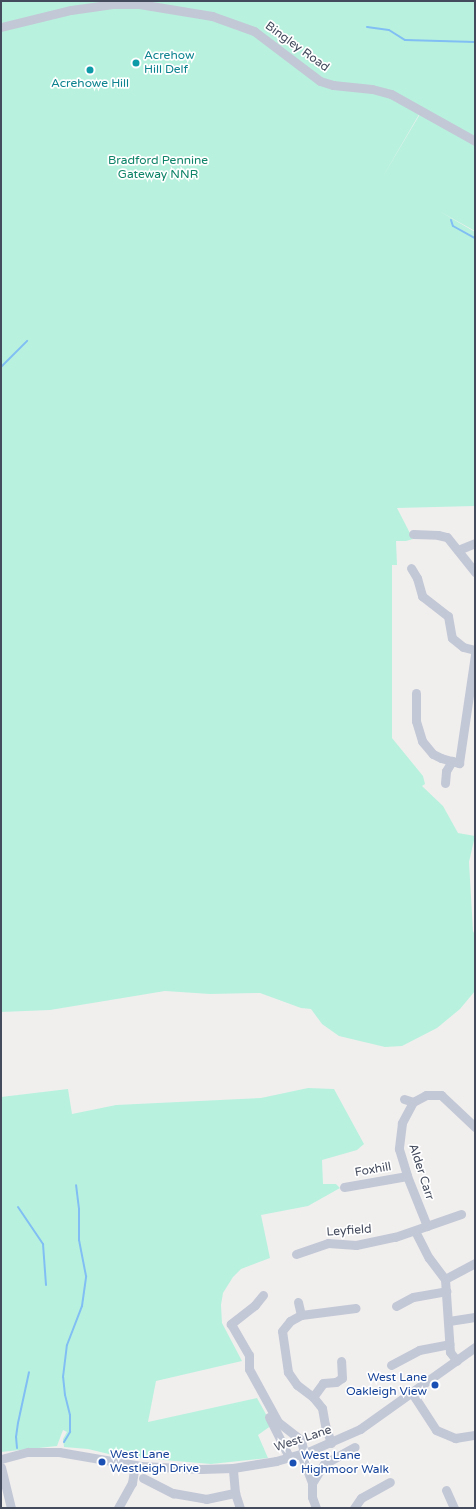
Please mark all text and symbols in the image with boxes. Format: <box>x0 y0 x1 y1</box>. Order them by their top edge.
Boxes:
street label: Bingley Road <box>262 19 332 75</box>
place label: Acrehow Hill Delf <box>144 49 194 77</box>
marker: Acrehow Hill Delf <box>131 58 141 68</box>
marker: Acrehowe Hill <box>85 65 95 75</box>
place label: Acrehowe Hill <box>51 77 129 91</box>
park label: Bradford Pennine Gateway NNR <box>108 154 208 182</box>
street label: Alder Carr <box>405 1142 437 1202</box>
street label: Foxhill <box>354 1160 392 1180</box>
street label: Leyfield <box>326 1222 372 1240</box>
place label: West Lane Oakleigh View <box>346 1371 427 1399</box>
marker: West Lane Oakleigh View <box>430 1380 440 1390</box>
street label: West Lane <box>272 1423 334 1455</box>
place label: West Lane Westleigh Drive <box>110 1448 199 1476</box>
place label: West Lane Highmoor Walk <box>301 1449 389 1477</box>
marker: West Lane Westleigh Drive <box>97 1457 107 1467</box>
marker: West Lane Highmoor Walk <box>288 1458 298 1468</box>

